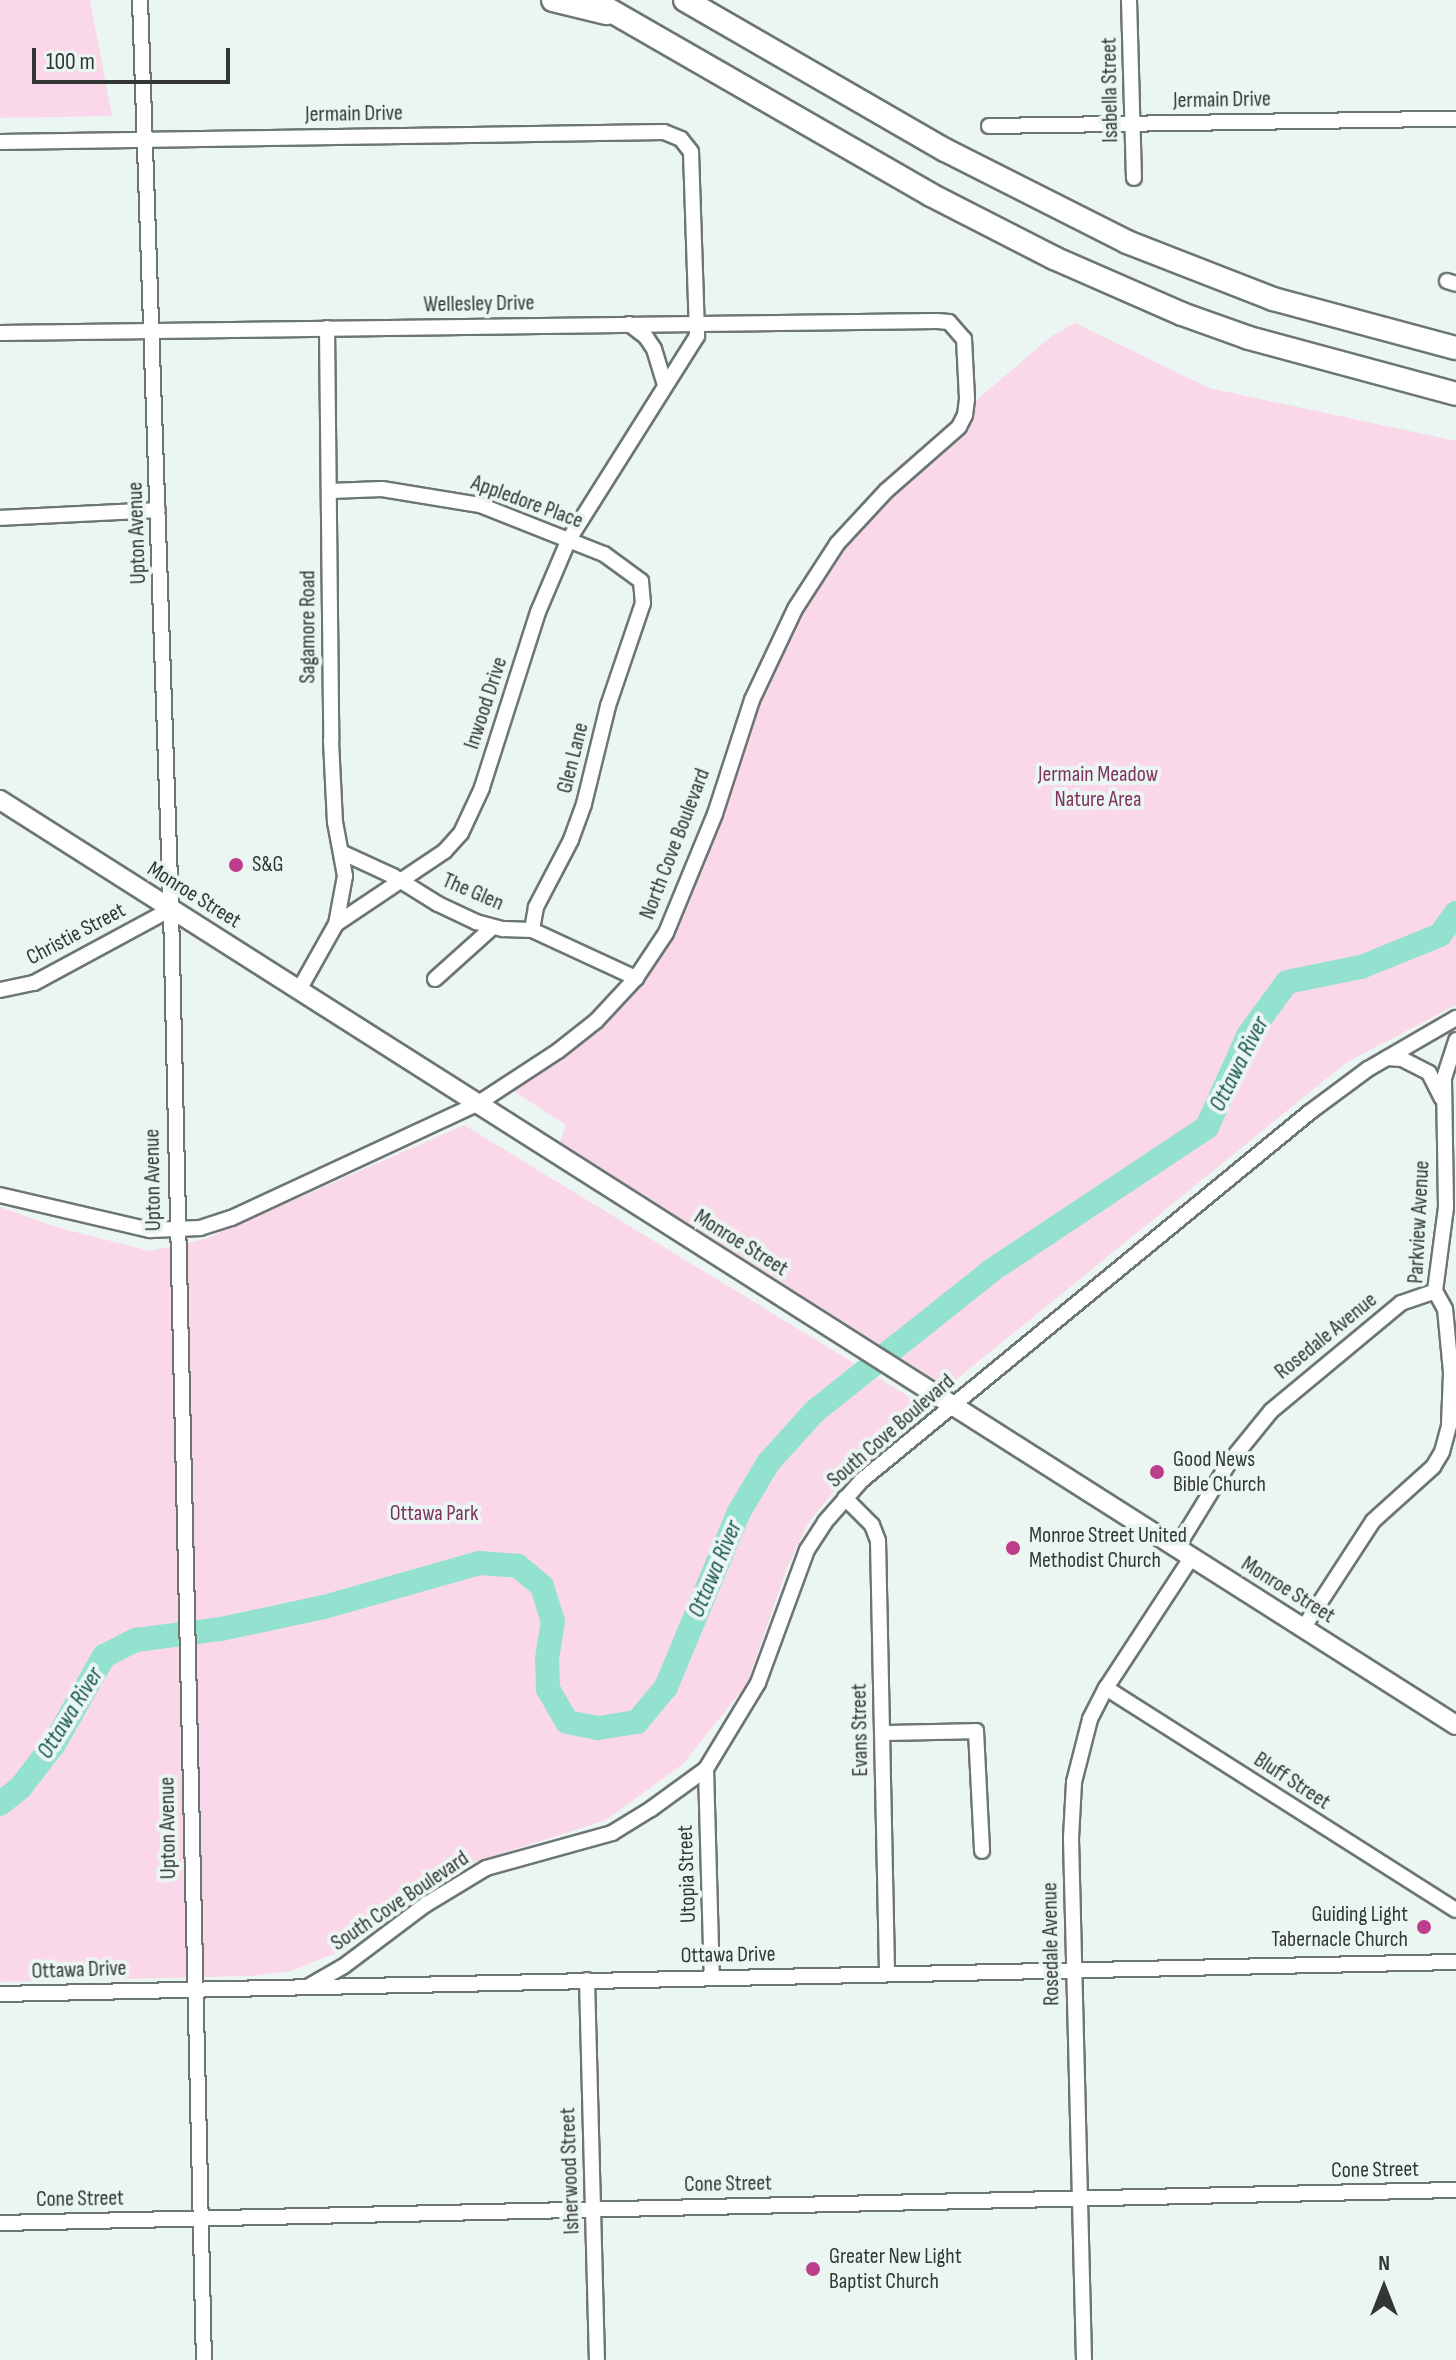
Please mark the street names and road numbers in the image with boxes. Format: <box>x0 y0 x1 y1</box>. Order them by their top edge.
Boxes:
street label: Isabella Street <box>1096 37 1124 143</box>
street label: Jermain Drive <box>1173 86 1271 114</box>
street label: Jermain Drive <box>305 100 403 128</box>
street label: Wellesley Drive <box>423 290 535 318</box>
street label: Appledore Place <box>468 470 586 534</box>
street label: Upton Avenue <box>122 481 152 585</box>
street label: Sagamore Road <box>295 570 321 684</box>
street label: Inwood Drive <box>459 654 513 752</box>
street label: Glen Lane <box>552 720 594 796</box>
street label: North Cove Boulevard <box>634 765 716 923</box>
street label: Monroe Street <box>142 856 246 934</box>
street label: The Glen <box>438 867 508 917</box>
street label: Christie Street <box>22 897 130 971</box>
street label: Upton Avenue <box>139 1129 167 1231</box>
street label: Parkview Avenue <box>1403 1160 1435 1284</box>
street label: Monroe Street <box>689 1204 793 1282</box>
street label: Rosedale Avenue <box>1270 1287 1382 1385</box>
street label: South Cove Boulevard <box>822 1369 960 1493</box>
street label: Monroe Street <box>1236 1551 1340 1629</box>
street label: Evans Street <box>846 1683 874 1777</box>
street label: Bluff Street <box>1249 1747 1335 1815</box>
street label: Upton Avenue <box>154 1777 182 1879</box>
street label: Utopia Street <box>672 1824 702 1924</box>
street label: South Cove Boulevard <box>326 1845 474 1957</box>
street label: Rosedale Avenue <box>1037 1882 1065 2006</box>
street label: Ottawa Drive <box>680 1941 776 1969</box>
street label: Ottawa Drive <box>31 1955 127 1985</box>
street label: Isherwood Street <box>555 2107 585 2235</box>
street label: Cone Street <box>1331 2156 1419 2184</box>
street label: Cone Street <box>684 2170 772 2198</box>
street label: Cone Street <box>36 2185 124 2213</box>

